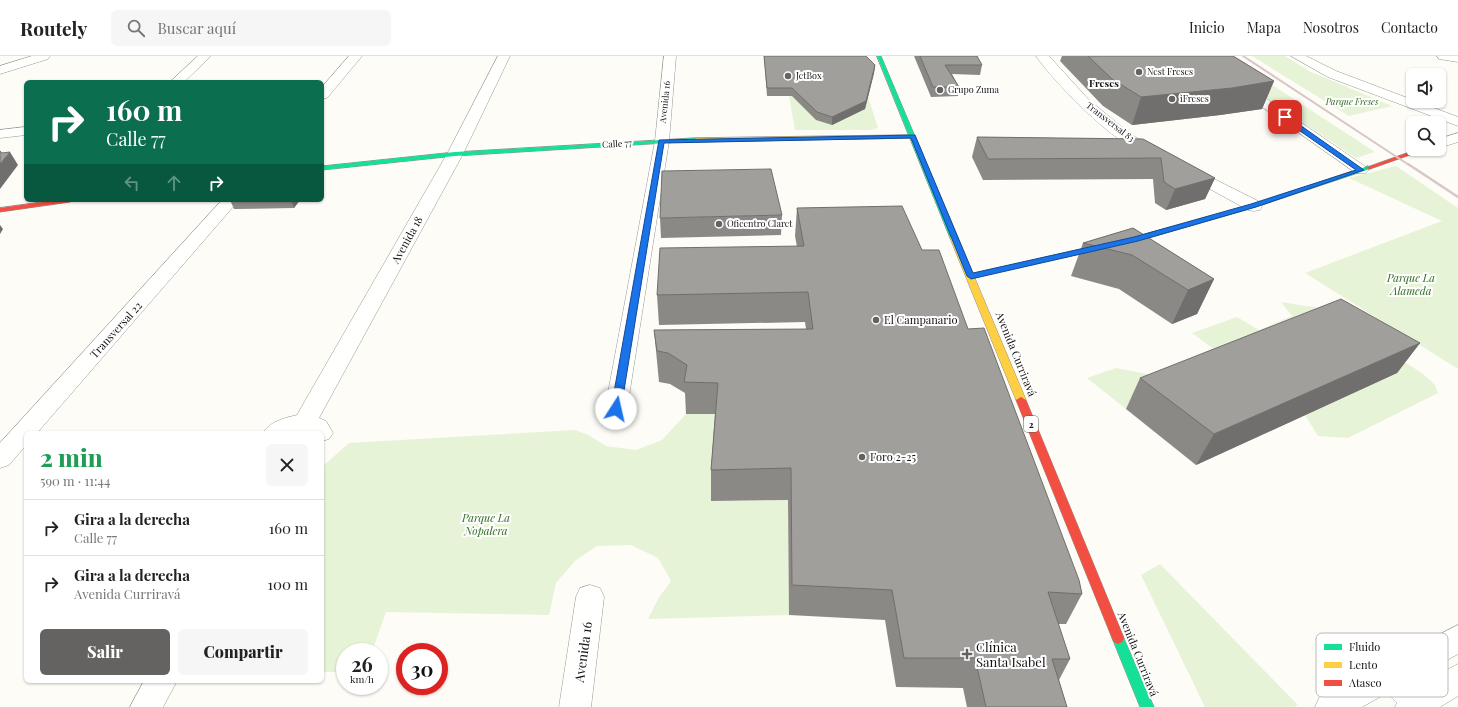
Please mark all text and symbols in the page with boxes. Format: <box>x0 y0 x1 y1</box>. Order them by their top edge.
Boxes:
search box <box>111 10 391 46</box>
text: Routely <box>20 15 87 41</box>
icon: search <box>125 17 147 39</box>
text: Buscar aquí <box>157 18 236 38</box>
text: Inicio <box>1189 18 1225 37</box>
text: Mapa <box>1247 18 1281 37</box>
text: Nosotros <box>1303 18 1359 37</box>
text: Contacto <box>1381 18 1438 37</box>
place label: Nest Freses <box>1147 65 1193 77</box>
marker: Nest Freses <box>1134 67 1144 77</box>
map controls <box>1406 68 1446 156</box>
button: sound <box>1406 68 1446 108</box>
place label: JetBox <box>795 69 822 81</box>
marker: JetBox <box>783 71 793 81</box>
district label: Freses <box>1089 76 1119 90</box>
street label: Avenida 16 <box>656 80 672 125</box>
place label: Grupo Zuma <box>948 83 999 95</box>
marker: Grupo Zuma <box>935 85 945 95</box>
text: 160 m <box>106 91 182 128</box>
place label: iFreses <box>1180 92 1209 104</box>
marker: iFreses <box>1167 94 1177 104</box>
park label: Parque Freses <box>1325 95 1379 107</box>
icon: right <box>40 96 92 148</box>
street label: Transversal 83 <box>1084 99 1137 144</box>
pin <box>1268 100 1302 134</box>
icon: arrive <box>1274 106 1296 128</box>
button: search <box>1406 116 1446 156</box>
text: Calle 77 <box>106 127 166 151</box>
street label: Calle 77 <box>602 136 633 150</box>
icon: left <box>121 172 143 194</box>
icon: ahead <box>163 172 185 194</box>
icon: right <box>205 172 227 194</box>
street label: Avenida 18 <box>387 213 426 267</box>
place label: Oficentro Claret <box>727 217 793 229</box>
marker: Oficentro Claret <box>714 219 724 229</box>
park label: Parque La Alameda <box>1386 270 1435 298</box>
street label: Transversal 22 <box>86 298 145 361</box>
street label: Avenida Curriravá <box>992 308 1040 399</box>
place label: El Campanario <box>884 312 957 327</box>
marker: El Campanario <box>871 315 881 325</box>
position arrow <box>595 388 637 430</box>
road number: 2 <box>1024 416 1038 432</box>
text: 2 min <box>40 441 103 473</box>
button: close <box>266 444 308 486</box>
place label: Foro 2-25 <box>870 449 916 464</box>
marker: Foro 2-25 <box>857 452 867 462</box>
text: 590 m · 11:44 <box>40 472 110 489</box>
text: Gira a la derecha <box>74 509 190 529</box>
park label: Parque La Nopalera <box>461 510 510 538</box>
icon: right <box>40 517 62 539</box>
text: 160 m <box>269 518 308 538</box>
text: Calle 77 <box>74 529 117 546</box>
text: Gira a la derecha <box>74 565 190 585</box>
icon: right <box>40 573 62 595</box>
text: 100 m <box>267 574 308 594</box>
text: Avenida Curriravá <box>74 585 181 602</box>
street label: Avenida Curriravá <box>1114 608 1162 699</box>
street label: Avenida 16 <box>570 620 595 684</box>
button: Salir <box>40 629 170 675</box>
button: Compartir <box>178 629 308 675</box>
legend <box>1316 633 1448 697</box>
place label: Clínica Santa Isabel <box>976 638 1046 670</box>
text: Fluido <box>1349 639 1380 654</box>
speed limit sign: 30 <box>396 643 448 695</box>
marker: Clínica Santa Isabel <box>961 648 973 660</box>
text: 26 <box>351 650 373 677</box>
text: Lento <box>1349 657 1378 672</box>
text: km/h <box>350 672 374 686</box>
text: Atasco <box>1348 675 1382 690</box>

